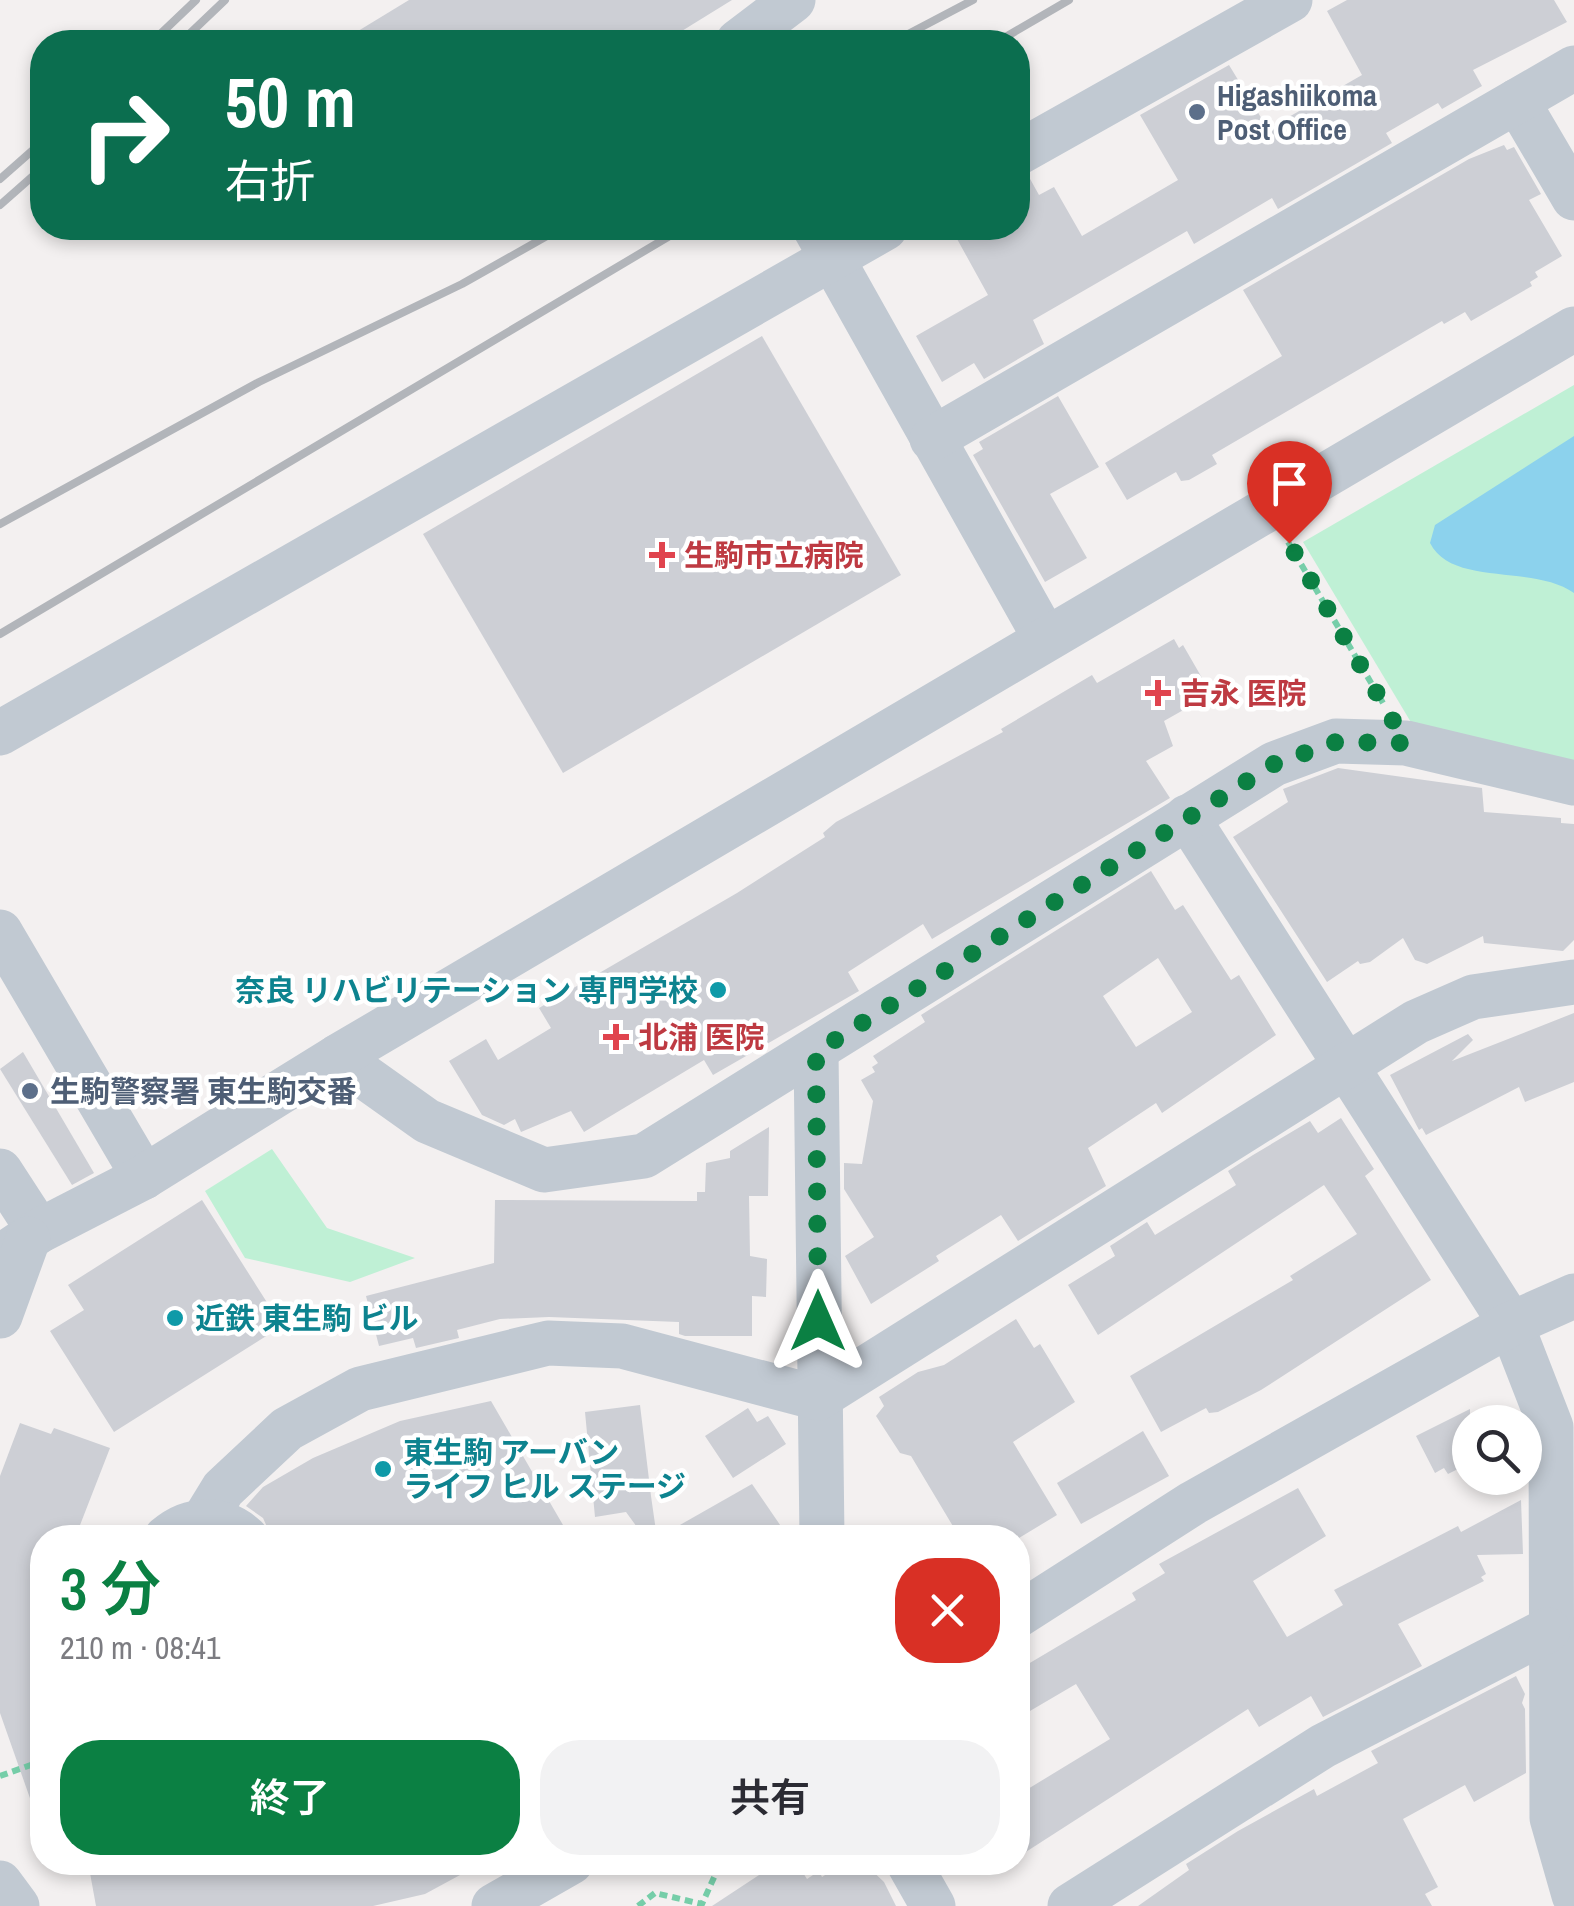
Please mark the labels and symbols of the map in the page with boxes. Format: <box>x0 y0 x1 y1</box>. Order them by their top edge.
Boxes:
place label: Higashiikoma Post Office <box>1217 75 1377 149</box>
marker: Higashiikoma Post Office <box>1186 101 1208 123</box>
pin <box>1247 441 1332 544</box>
place label: 生駒市立病院 <box>684 535 864 575</box>
marker: 生駒市立病院 <box>649 542 675 568</box>
place label: 吉永 医院 <box>1180 673 1307 713</box>
marker: 吉永 医院 <box>1145 680 1171 706</box>
place label: 奈良 リハビリテーション 専門学校 <box>235 970 698 1010</box>
marker: 奈良 リハビリテーション 専門学校 <box>707 979 729 1001</box>
place label: 北浦 医院 <box>638 1017 765 1057</box>
marker: 北浦 医院 <box>603 1024 629 1050</box>
place label: 生駒警察署 東生駒交番 <box>50 1071 357 1111</box>
marker: 生駒警察署 東生駒交番 <box>19 1080 41 1102</box>
position arrow <box>766 1269 870 1373</box>
place label: 近鉄 東生駒 ビル <box>195 1298 419 1338</box>
marker: 近鉄 東生駒 ビル <box>164 1307 186 1329</box>
place label: 東生駒 アーバン ライフ ヒル ステージ <box>403 1432 686 1506</box>
marker: 東生駒 アーバン ライフ ヒル ステージ <box>372 1458 394 1480</box>

